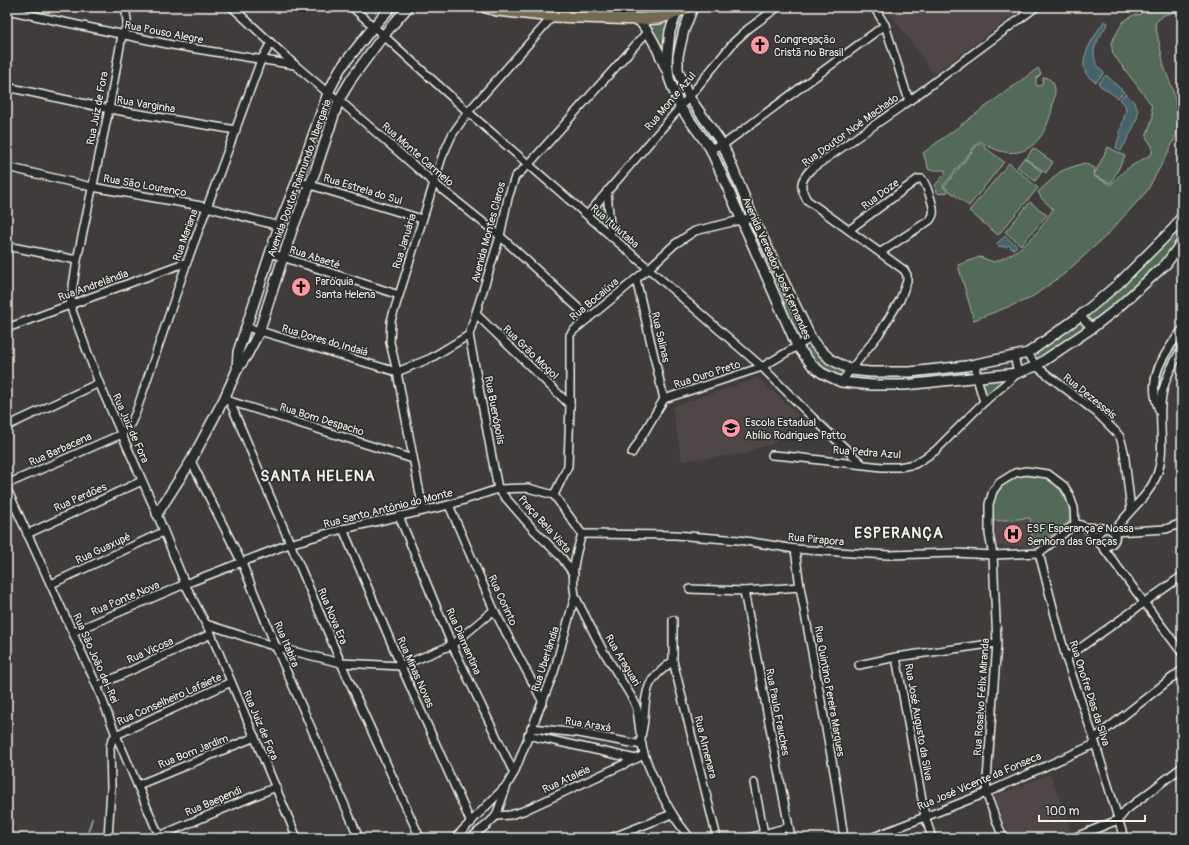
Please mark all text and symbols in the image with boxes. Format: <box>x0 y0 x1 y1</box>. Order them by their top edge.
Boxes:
street label: Rua Pouso Alegre <box>123 18 205 47</box>
place label: Congregação Cristã no Brasil <box>774 33 844 59</box>
church icon: Congregação Cristã no Brasil <box>749 34 771 56</box>
street label: Rua Monte Azul <box>642 69 699 133</box>
street label: Rua Juiz de Fora <box>84 70 111 146</box>
street label: Rua Doutor Noé Machado <box>800 91 901 170</box>
street label: Rua Varginha <box>116 93 176 116</box>
street label: Avenida Doutor Raimundo Albergaria <box>265 97 334 259</box>
street label: Rua Monte Carmelo <box>379 120 456 189</box>
street label: Rua Estrela do Sul <box>322 171 404 208</box>
street label: Rua São Lourenço <box>102 172 188 199</box>
street label: Rua Doze <box>859 176 902 213</box>
street label: Avenida Montes Claros <box>469 180 508 284</box>
street label: Avenida Vereador José Fernandes <box>739 195 814 341</box>
street label: Rua Ituiutaba <box>588 202 642 251</box>
street label: Rua Mariana <box>170 207 201 263</box>
street label: Rua Januária <box>390 212 419 270</box>
street label: Rua Abaeté <box>288 243 342 272</box>
street label: Rua Andrelândia <box>56 267 130 304</box>
place label: Paróquia Santa Helena <box>315 275 375 301</box>
street label: Rua Bocaiúva <box>567 275 621 324</box>
church icon: Paróquia Santa Helena <box>290 276 312 298</box>
street label: Rua Salinas <box>648 310 673 364</box>
street label: Rua Dores do Indaiá <box>280 322 369 359</box>
street label: Rua Grão Mogol <box>500 323 561 382</box>
street label: Rua Ouro Preto <box>672 358 742 391</box>
street label: Rua Dezesseis <box>1060 371 1119 422</box>
street label: Rua Buenópolis <box>482 375 508 445</box>
street label: Rua Juiz de Fora <box>109 391 152 465</box>
street label: Rua Bom Despacho <box>278 400 366 439</box>
place label: Escola Estadual Abílio Rodrigues Patto <box>745 416 846 442</box>
school or university icon: Escola Estadual Abílio Rodrigues Patto <box>720 417 742 439</box>
street label: Rua Barbacena <box>27 430 94 469</box>
street label: Rua Pedra Azul <box>832 444 902 461</box>
district label: SANTA HELENA <box>260 467 376 486</box>
street label: Rua Perdões <box>52 480 109 515</box>
street label: Rua Santo Antônio do Monte <box>322 486 455 531</box>
street label: Praça Bela Vista <box>515 493 574 556</box>
place label: ESF Esperança e Nossa Senhora das Graças <box>1027 522 1134 548</box>
hospital icon: ESF Esperança e Nossa Senhora das Graças <box>1002 523 1024 545</box>
district label: ESPERANÇA <box>854 524 944 543</box>
street label: Rua Guaxupé <box>74 530 133 567</box>
street label: Rua Pirapora <box>787 531 845 548</box>
street label: Rua Corinto <box>485 573 520 628</box>
street label: Rua Ponte Nova <box>89 578 161 619</box>
street label: Rua Nova Era <box>315 586 350 646</box>
street label: Rua Diamantina <box>443 606 484 677</box>
street label: Rua São João del-Rei <box>70 611 121 705</box>
street label: Rua Itabira <box>271 619 302 669</box>
street label: Rua Uberlândia <box>529 625 562 693</box>
street label: Rua Quintino Pereira Marques <box>812 625 847 758</box>
street label: Rua Araguari <box>602 632 643 688</box>
street label: Rua Viçosa <box>125 634 176 666</box>
street label: Rua Minas Novas <box>394 635 437 710</box>
street label: Rua Rosalvo Félix Miranda <box>971 638 992 756</box>
street label: Rua Onofre Dias da Silva <box>1066 639 1113 747</box>
street label: Rua José Augusto da Silva <box>902 663 935 782</box>
street label: Rua Paulo Frauches <box>763 667 792 757</box>
street label: Rua Conselheiro Lafaiete <box>115 670 224 728</box>
street label: Rua Juiz de Fora <box>240 688 281 762</box>
street label: Rua Araxá <box>564 714 612 735</box>
street label: Rua Almenara <box>691 714 720 780</box>
street label: Rua Bom Jardim <box>156 731 230 771</box>
street label: Rua José Vicente da Fonseca <box>915 749 1043 813</box>
street label: Rua Ataleia <box>540 763 592 796</box>
street label: Rua Baependi <box>183 784 243 819</box>
scale bar <box>1039 797 1145 823</box>
text: 100 m <box>1045 804 1080 819</box>

